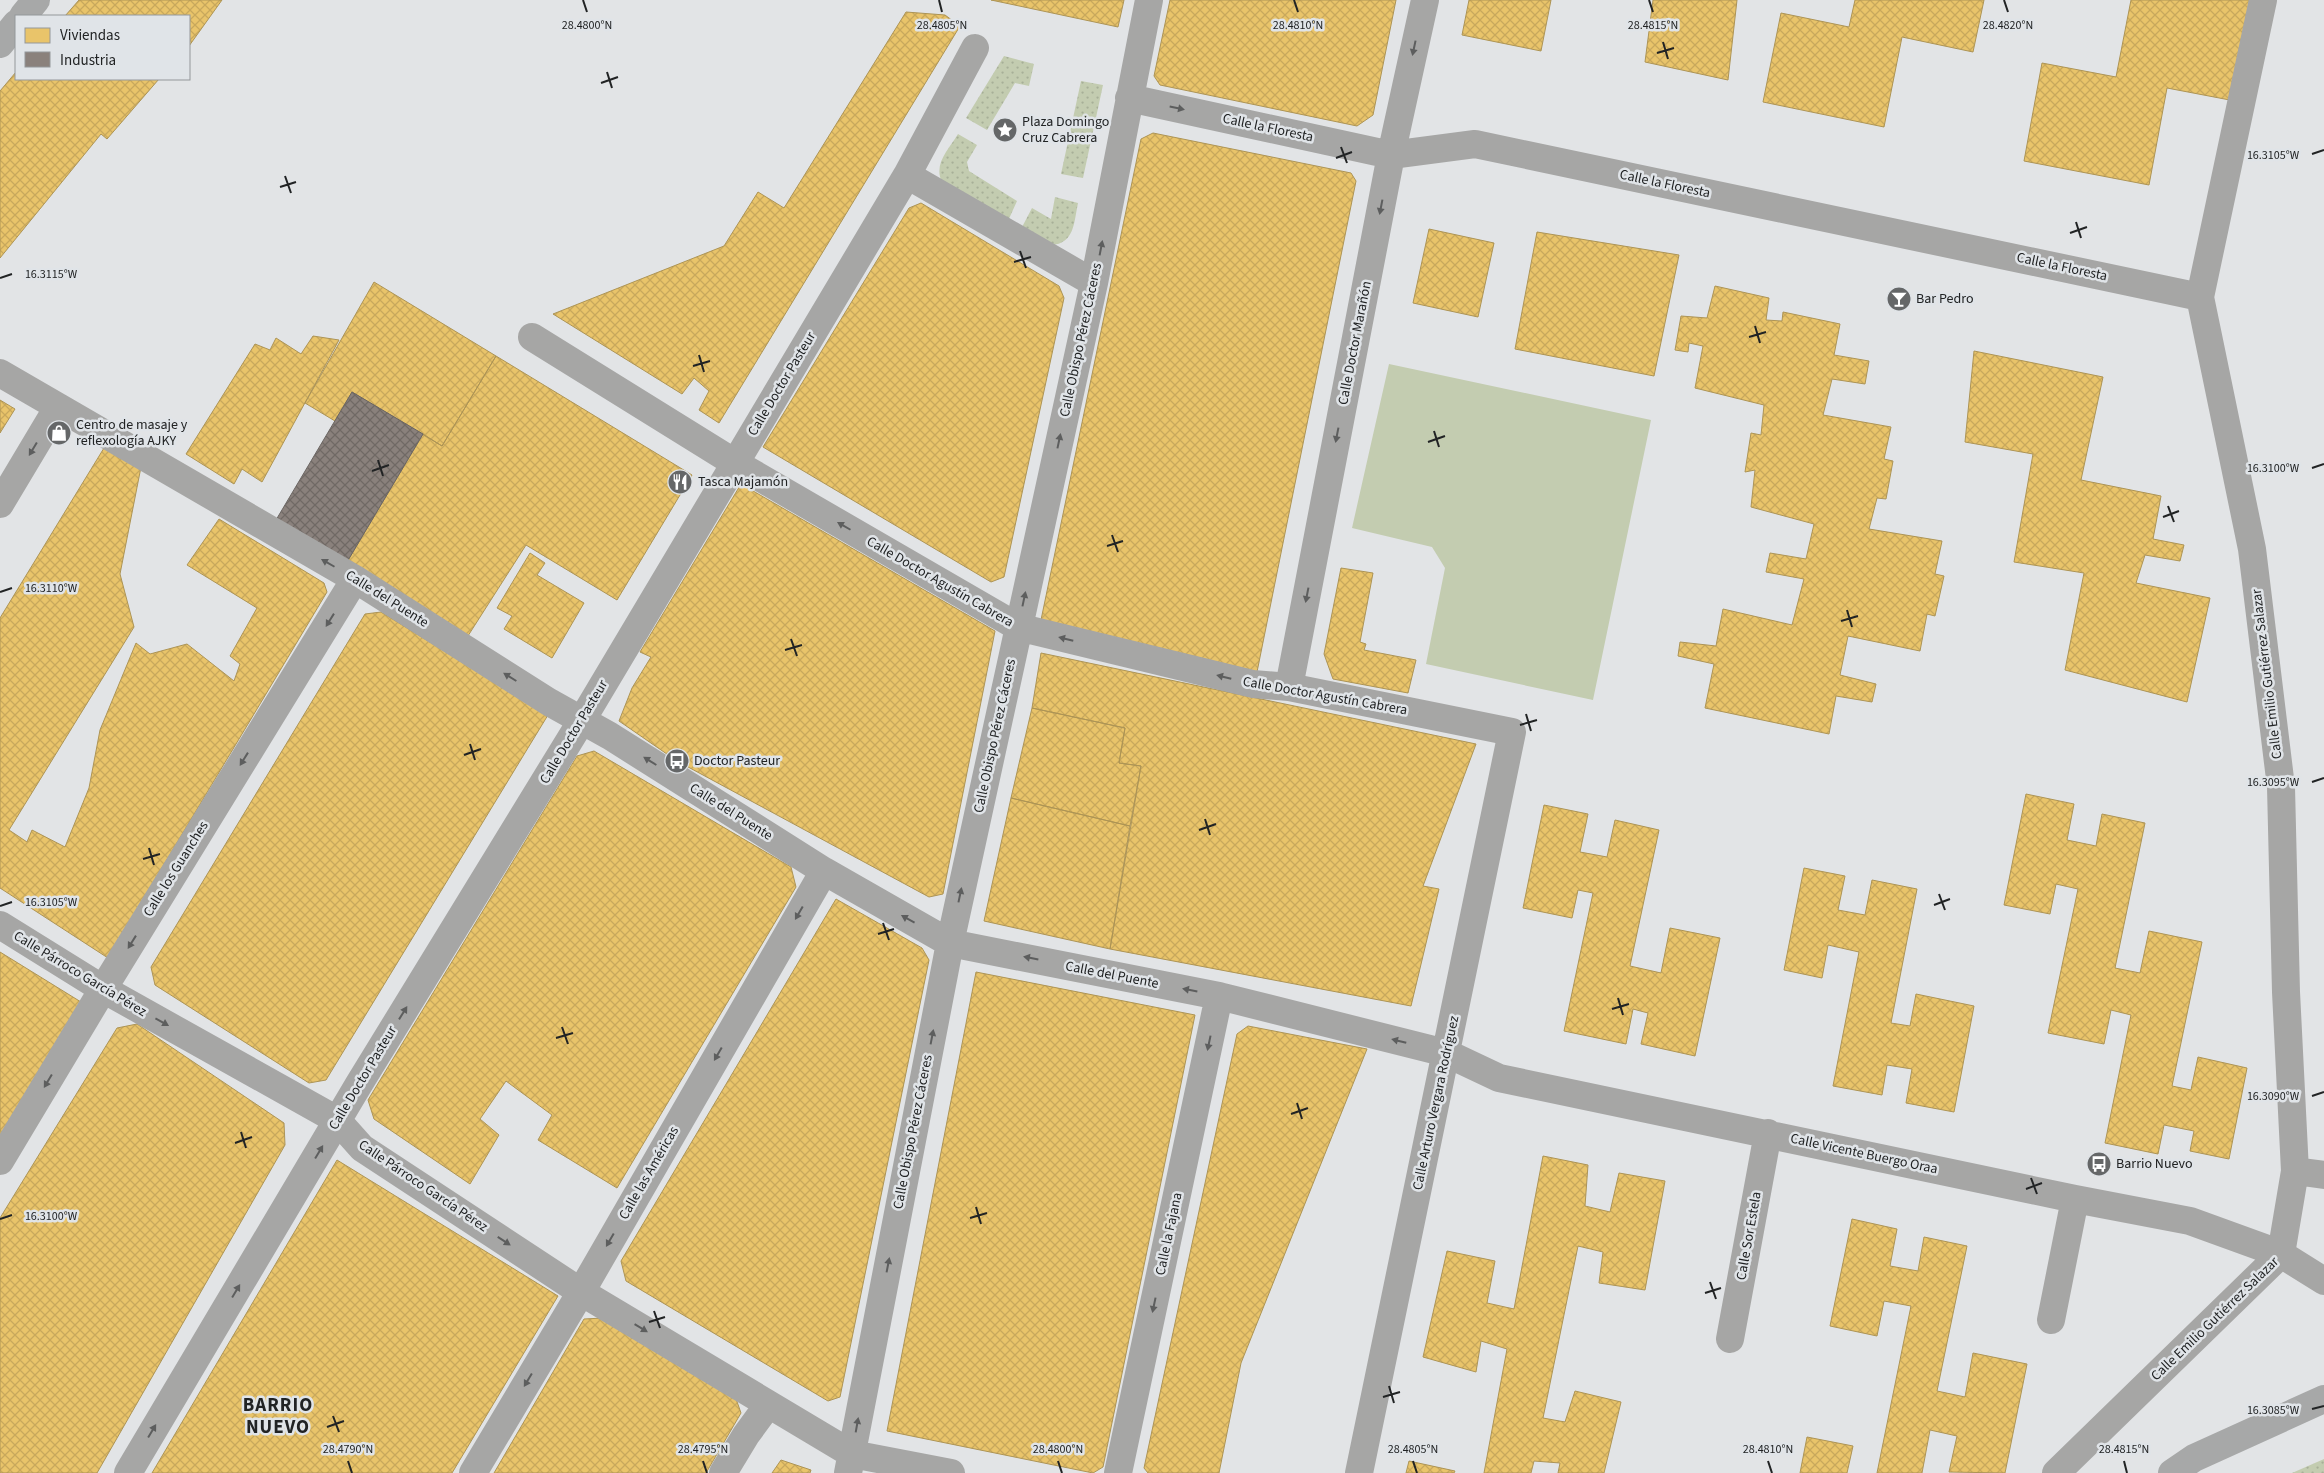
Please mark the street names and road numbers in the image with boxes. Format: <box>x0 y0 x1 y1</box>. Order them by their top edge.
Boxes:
street label: Calle la Floresta <box>1221 109 1315 147</box>
street label: Calle la Floresta <box>1618 165 1712 203</box>
street label: Calle la Floresta <box>2015 248 2109 286</box>
street label: Calle Obispo Pérez Cáceres <box>1055 261 1107 419</box>
street label: Calle Doctor Marañón <box>1333 279 1377 407</box>
street label: Calle Doctor Pasteur <box>743 328 821 440</box>
street label: Calle Doctor Agustín Cabrera <box>863 532 1017 632</box>
street label: Calle del Puente <box>342 565 432 633</box>
street label: Calle Emilio Gutiérrez Salazar <box>2247 588 2287 760</box>
street label: Calle Obispo Pérez Cáceres <box>969 657 1021 815</box>
street label: Calle Doctor Agustín Cabrera <box>1241 672 1409 720</box>
street label: Calle Doctor Pasteur <box>535 676 613 788</box>
street label: Calle del Puente <box>686 778 776 846</box>
street label: Calle los Guanches <box>139 817 214 921</box>
street label: Calle Párroco García Pérez <box>10 926 150 1022</box>
street label: Calle del Puente <box>1064 956 1160 994</box>
street label: Calle Arturo Vergara Rodríguez <box>1408 1014 1464 1192</box>
street label: Calle Doctor Pasteur <box>324 1022 402 1134</box>
street label: Calle Obispo Pérez Cáceres <box>888 1053 938 1211</box>
street label: Calle las Américas <box>614 1122 684 1223</box>
street label: Calle Vicente Buergo Oraa <box>1788 1129 1940 1179</box>
street label: Calle Párroco García Pérez <box>354 1135 492 1237</box>
street label: Calle Sor Estela <box>1731 1190 1767 1282</box>
street label: Calle la Fajana <box>1150 1191 1188 1277</box>
street label: Calle Emilio Gutiérrez Salazar <box>2147 1252 2284 1386</box>

